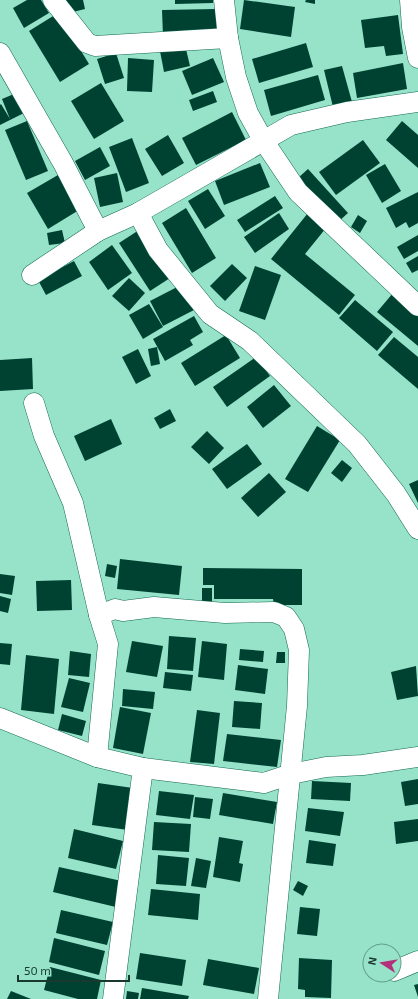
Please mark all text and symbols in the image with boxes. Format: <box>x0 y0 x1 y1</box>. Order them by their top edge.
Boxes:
north arrow <box>362 943 402 983</box>
text: N <box>365 956 379 966</box>
scale bar <box>18 957 129 983</box>
text: 50 m <box>24 963 51 977</box>

